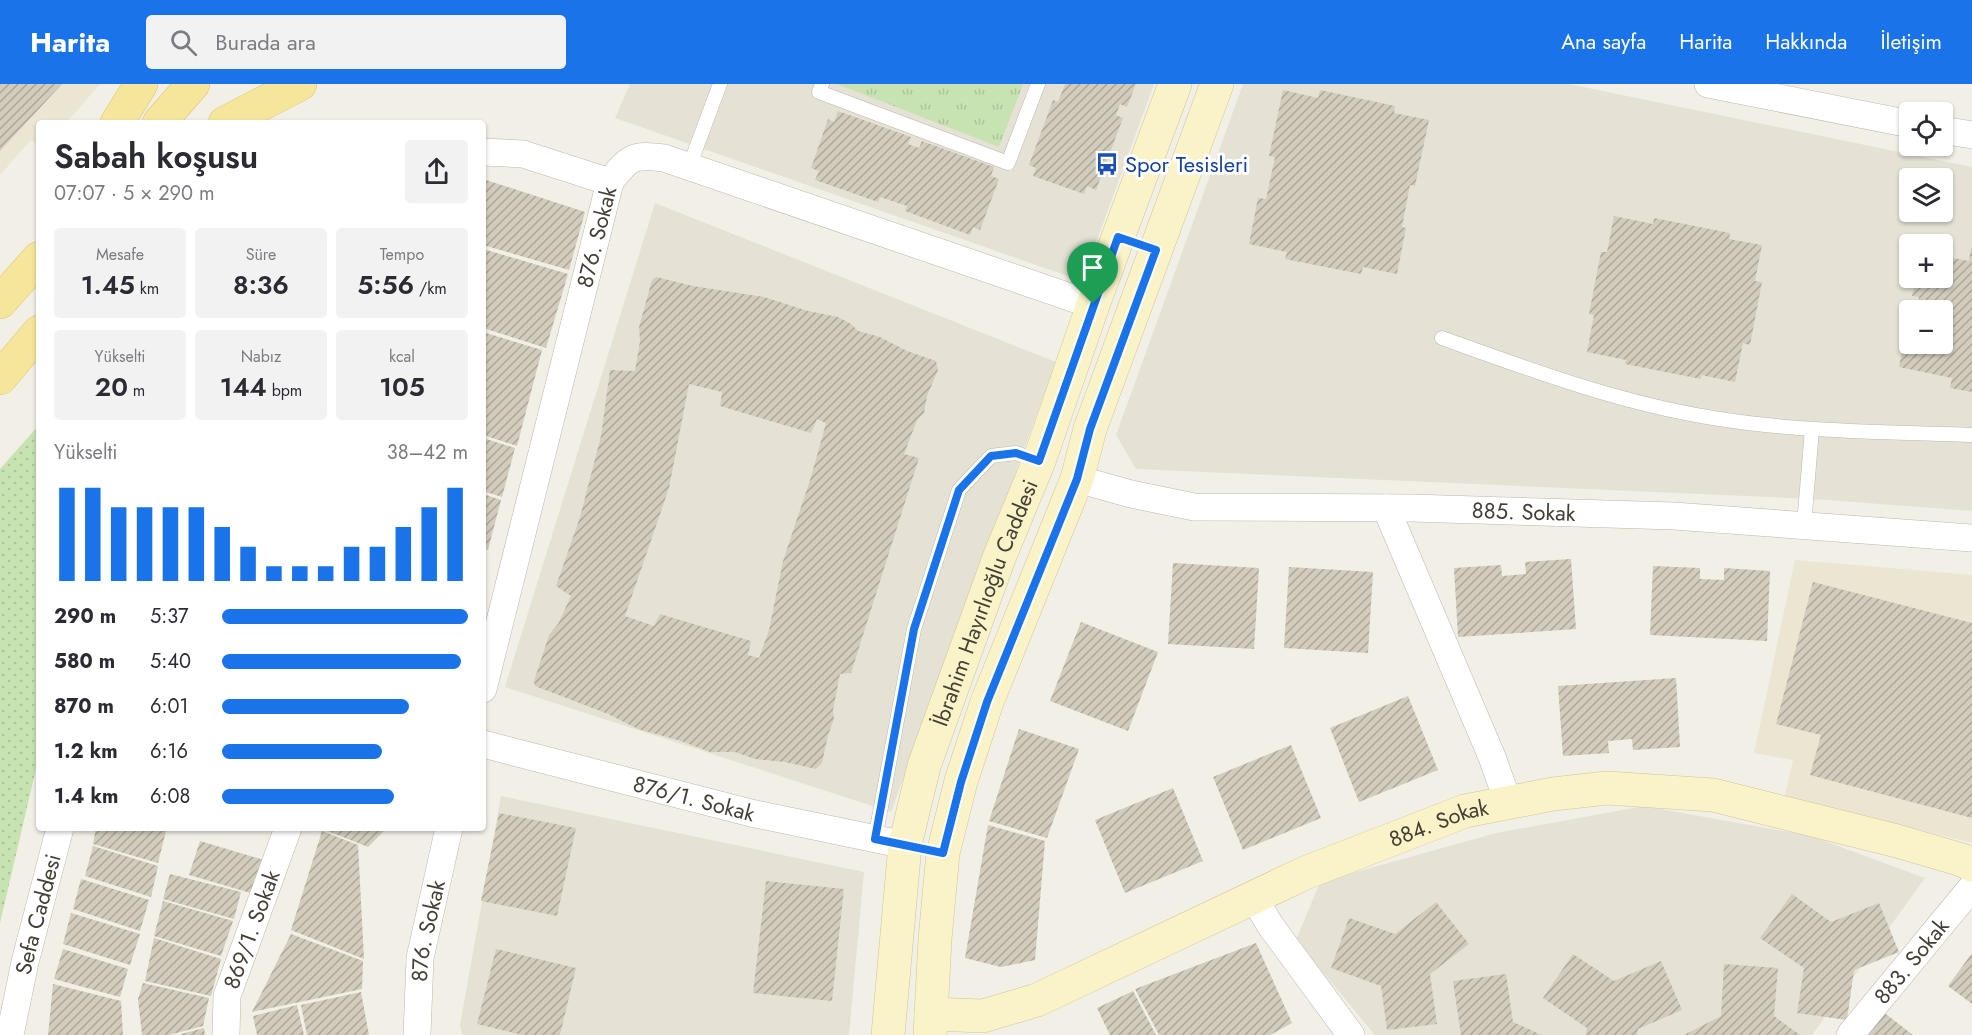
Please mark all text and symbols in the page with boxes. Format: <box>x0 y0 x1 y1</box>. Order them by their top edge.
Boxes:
search box <box>146 15 566 69</box>
text: Harita <box>30 22 110 63</box>
icon: search <box>167 26 200 59</box>
text: Burada ara <box>215 26 316 58</box>
text: Ana sayfa <box>1561 27 1646 57</box>
text: Harita <box>1679 27 1732 57</box>
text: Hakkında <box>1765 27 1847 57</box>
text: İletişim <box>1880 27 1942 57</box>
map controls <box>1899 102 1953 354</box>
button: locate <box>1899 102 1953 156</box>
text: Sabah koşusu <box>54 133 258 180</box>
button: share <box>405 140 468 203</box>
place label: Spor Tesisleri <box>1125 148 1248 180</box>
bus stop icon: Spor Tesisleri <box>1094 151 1120 177</box>
button: layers <box>1899 168 1953 222</box>
text: 07:07 · 5 × 290 m <box>54 179 215 208</box>
street label: 876. Sokak <box>568 183 624 291</box>
button: + <box>1899 234 1953 288</box>
pin <box>1067 242 1118 304</box>
text: Mesafe <box>96 243 144 266</box>
text: Süre <box>246 243 276 266</box>
text: Tempo <box>380 243 424 266</box>
icon: arrive <box>1076 251 1109 284</box>
text: 1.45 <box>81 266 135 304</box>
text: 8:36 <box>233 266 289 304</box>
text: 5:56 <box>357 266 414 304</box>
text: km <box>135 277 159 300</box>
text: /km <box>414 277 447 300</box>
button: − <box>1899 300 1953 354</box>
text: Yükselti <box>95 345 145 368</box>
text: Nabız <box>241 345 281 368</box>
text: kcal <box>389 345 415 368</box>
text: 20 <box>95 368 128 406</box>
text: 144 <box>220 368 267 406</box>
text: 105 <box>379 368 425 406</box>
text: m <box>128 379 145 402</box>
text: bpm <box>267 379 302 402</box>
text: Yükselti <box>54 438 117 467</box>
text: 38–42 m <box>387 438 468 467</box>
street label: İbrahim Hayırlıoğlu Caddesi <box>924 475 1046 731</box>
street label: 885. Sokak <box>1471 494 1576 529</box>
text: 290 m <box>54 602 116 631</box>
text: 5:37 <box>150 602 188 631</box>
text: 580 m <box>54 647 115 676</box>
text: 5:40 <box>150 647 191 676</box>
text: 870 m <box>54 692 114 721</box>
text: 6:01 <box>150 692 189 721</box>
text: 1.2 km <box>54 737 118 766</box>
text: 6:16 <box>150 737 188 766</box>
street label: 876/1. Sokak <box>630 767 759 829</box>
text: 1.4 km <box>54 782 119 811</box>
text: 6:08 <box>150 782 190 811</box>
street label: 884. Sokak <box>1384 791 1491 855</box>
street label: Sefa Caddesi <box>7 850 69 977</box>
street label: 869/1. Sokak <box>215 865 288 993</box>
street label: 876. Sokak <box>403 877 453 982</box>
street label: 883. Sokak <box>1866 911 1956 1011</box>

